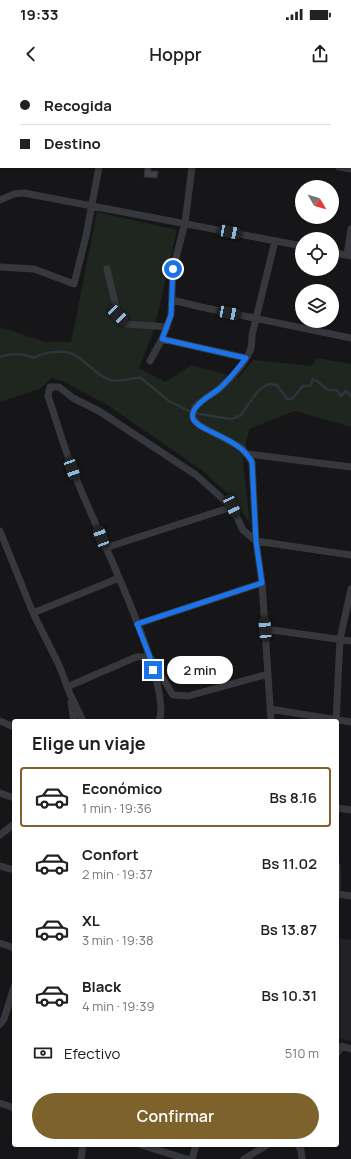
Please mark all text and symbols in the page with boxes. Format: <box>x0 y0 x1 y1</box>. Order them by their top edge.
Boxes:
text: 19:33 <box>20 4 58 25</box>
text: Hoppr <box>149 42 202 66</box>
icon: back <box>20 43 42 65</box>
icon: share <box>309 43 331 65</box>
text: Recogida <box>44 95 112 116</box>
text: Destino <box>44 133 101 154</box>
north arrow <box>295 180 339 224</box>
map controls <box>295 180 339 328</box>
car <box>217 224 243 240</box>
button: locate <box>295 232 339 276</box>
route start <box>164 260 182 278</box>
button: layers <box>295 284 339 328</box>
car <box>105 302 131 328</box>
car <box>216 305 242 321</box>
car <box>62 456 82 482</box>
car <box>221 493 243 519</box>
car <box>91 524 111 550</box>
car <box>258 617 272 641</box>
callout: 2 min <box>167 656 233 684</box>
route end <box>144 661 162 679</box>
text: 2 min <box>183 661 217 679</box>
text: Elige un viaje <box>32 731 146 755</box>
text: Económico <box>82 778 162 799</box>
icon: car <box>34 779 70 815</box>
text: Bs 8.16 <box>269 787 317 808</box>
text: 1 min · 19:36 <box>82 799 152 817</box>
text: Confort <box>82 844 139 865</box>
icon: car <box>34 845 70 881</box>
text: Bs 11.02 <box>262 853 317 874</box>
text: 2 min · 19:37 <box>82 865 153 883</box>
text: XL <box>82 910 100 931</box>
icon: car <box>34 911 70 947</box>
text: Bs 13.87 <box>261 919 317 940</box>
text: 3 min · 19:38 <box>82 931 153 949</box>
text: Black <box>82 976 121 997</box>
icon: car <box>34 977 70 1013</box>
text: Bs 10.31 <box>261 985 317 1006</box>
text: 4 min · 19:39 <box>82 997 154 1015</box>
icon: cash <box>32 1042 54 1064</box>
text: Efectivo <box>64 1043 120 1064</box>
text: 510 m <box>285 1044 319 1062</box>
button: Confirmar <box>32 1093 319 1139</box>

